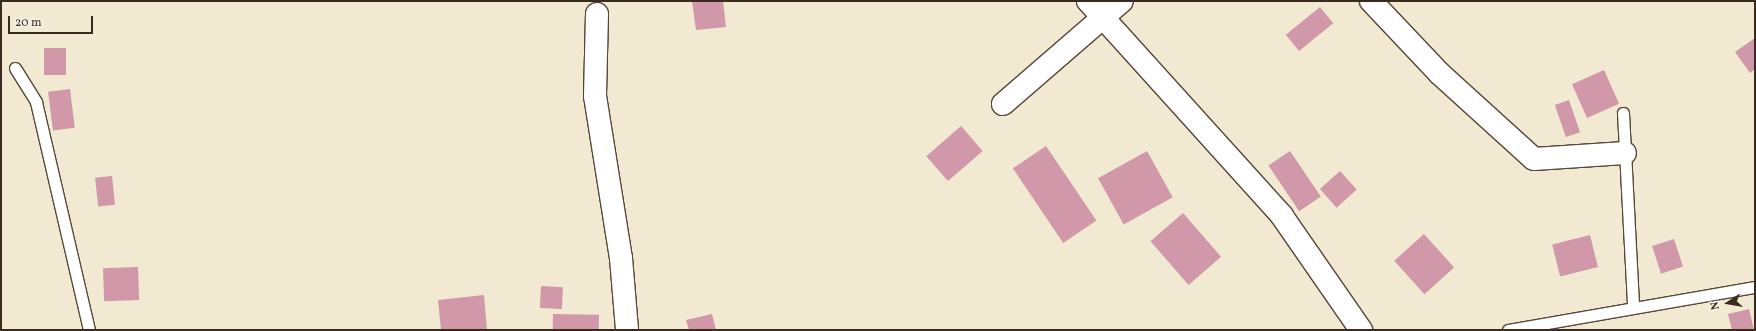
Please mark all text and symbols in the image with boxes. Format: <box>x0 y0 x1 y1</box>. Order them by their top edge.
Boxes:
scale bar <box>10 8 95 34</box>
text: 20 m <box>15 15 42 31</box>
north arrow <box>1708 283 1748 323</box>
text: N <box>1708 300 1724 311</box>

